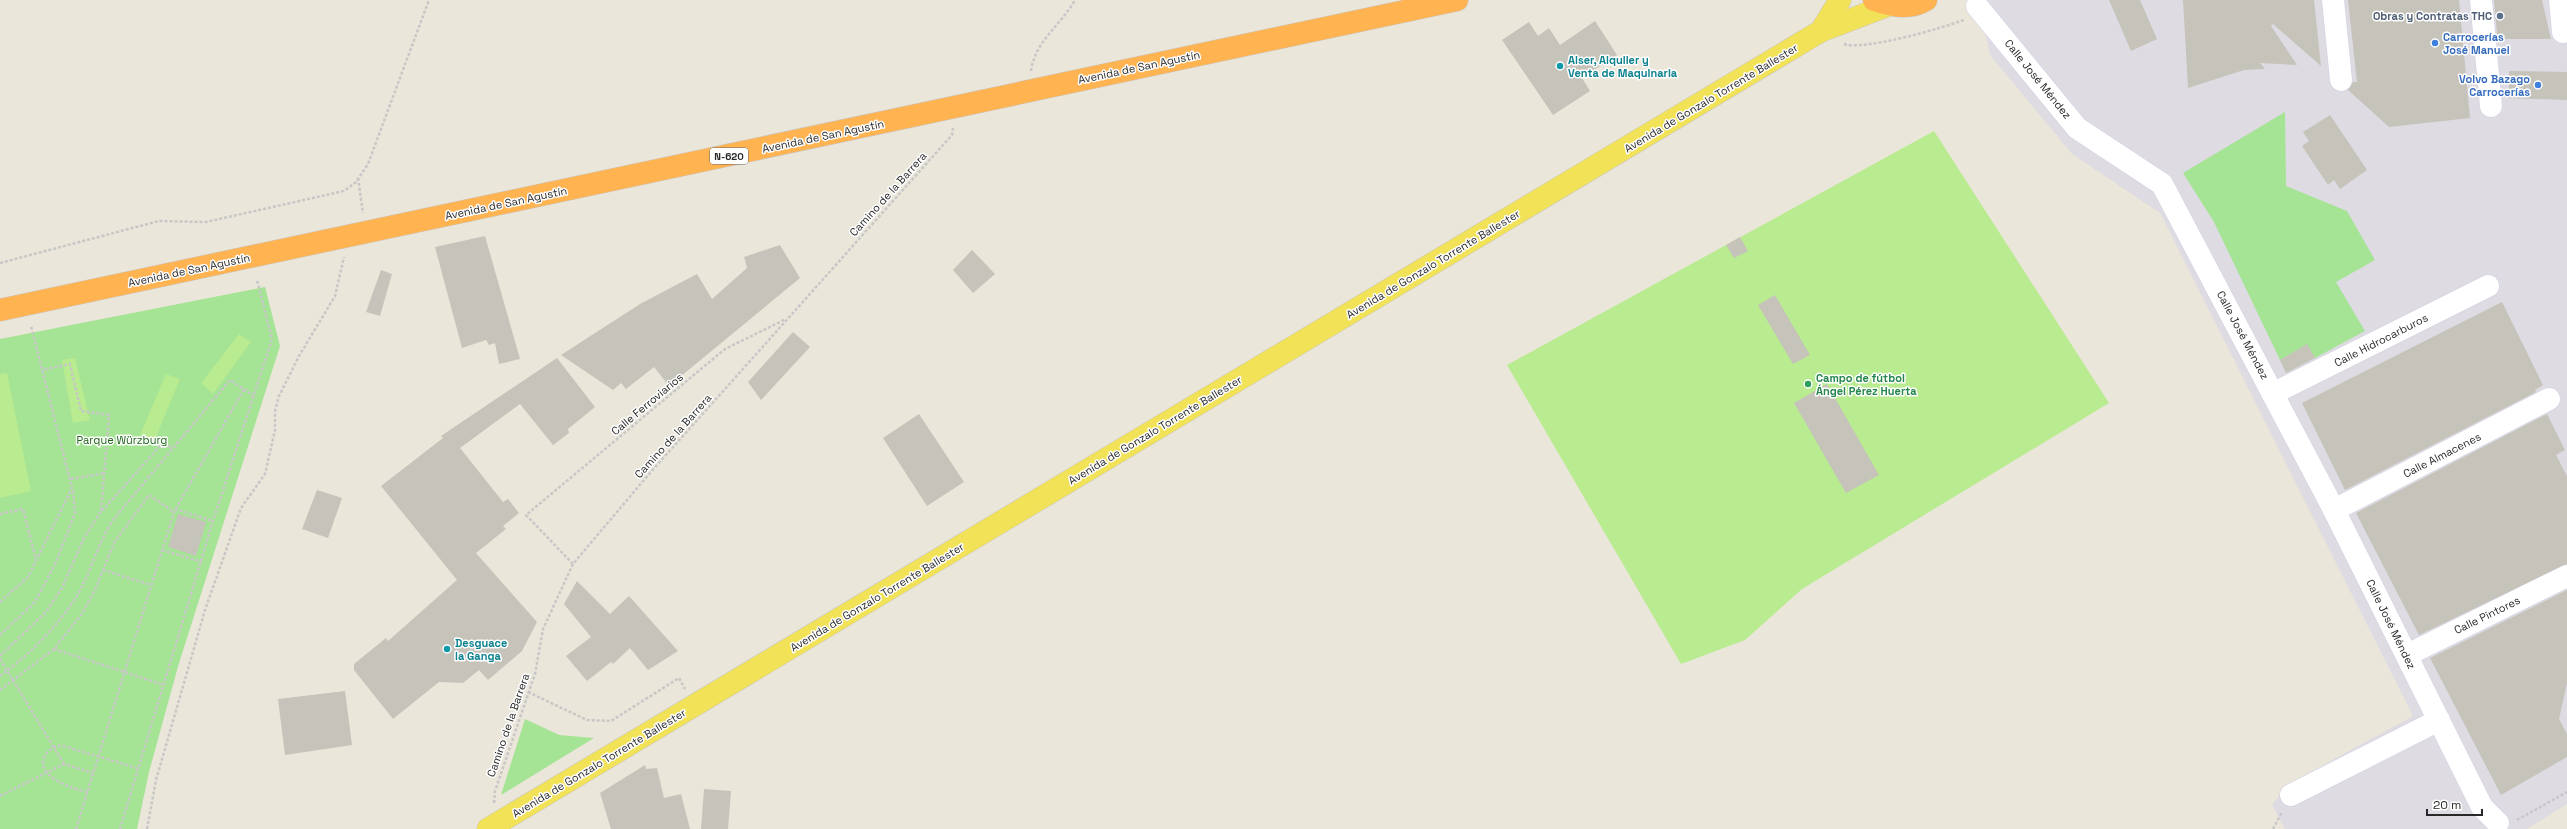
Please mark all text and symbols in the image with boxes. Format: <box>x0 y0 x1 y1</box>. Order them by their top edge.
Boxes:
place label: Obras y Contratas THC <box>2373 9 2492 23</box>
marker: Obras y Contratas THC <box>2495 11 2505 21</box>
place label: Carrocerías José Manuel <box>2443 30 2510 57</box>
street label: Calle José Méndez <box>2002 36 2075 122</box>
marker: Carrocerías José Manuel <box>2430 38 2440 48</box>
street label: Avenida de Gonzalo Torrente Ballester <box>1622 40 1800 156</box>
street label: Avenida de San Agustín <box>1077 47 1201 87</box>
place label: Alser, Alquiler y Venta de Maquinaria <box>1568 53 1678 80</box>
marker: Alser, Alquiler y Venta de Maquinaria <box>1555 61 1565 71</box>
place label: Volvo Bazago Carrocerías <box>2459 72 2530 99</box>
marker: Volvo Bazago Carrocerías <box>2533 80 2543 90</box>
street label: Avenida de San Agustín <box>761 116 885 156</box>
road number: N-620 <box>710 148 748 164</box>
street label: Camino de la Barrera <box>846 148 930 239</box>
street label: Avenida de San Agustín <box>444 183 568 223</box>
street label: Avenida de Gonzalo Torrente Ballester <box>1344 206 1522 322</box>
street label: Avenida de San Agustín <box>127 250 251 290</box>
street label: Calle José Méndez <box>2214 288 2272 382</box>
street label: Calle Hidrocarburos <box>2332 310 2430 370</box>
street label: Calle Ferroviarios <box>608 370 686 438</box>
place label: Campo de fútbol Ángel Pérez Huerta <box>1816 371 1917 398</box>
street label: Avenida de Gonzalo Torrente Ballester <box>1066 372 1244 488</box>
marker: Campo de fútbol Ángel Pérez Huerta <box>1803 379 1813 389</box>
street label: Camino de la Barrera <box>631 390 715 481</box>
street label: Calle Almacenes <box>2401 429 2483 481</box>
park label: Parque Würzburg <box>77 433 167 447</box>
street label: Avenida de Gonzalo Torrente Ballester <box>788 539 966 655</box>
street label: Calle José Méndez <box>2363 577 2419 671</box>
street label: Calle Pintores <box>2452 593 2523 637</box>
place label: Desguace la Ganga <box>455 636 507 663</box>
marker: Desguace la Ganga <box>442 644 452 654</box>
street label: Camino de la Barrera <box>484 671 533 779</box>
street label: Avenida de Gonzalo Torrente Ballester <box>510 705 688 821</box>
scale bar <box>2427 791 2482 817</box>
text: 20 m <box>2433 797 2461 813</box>

